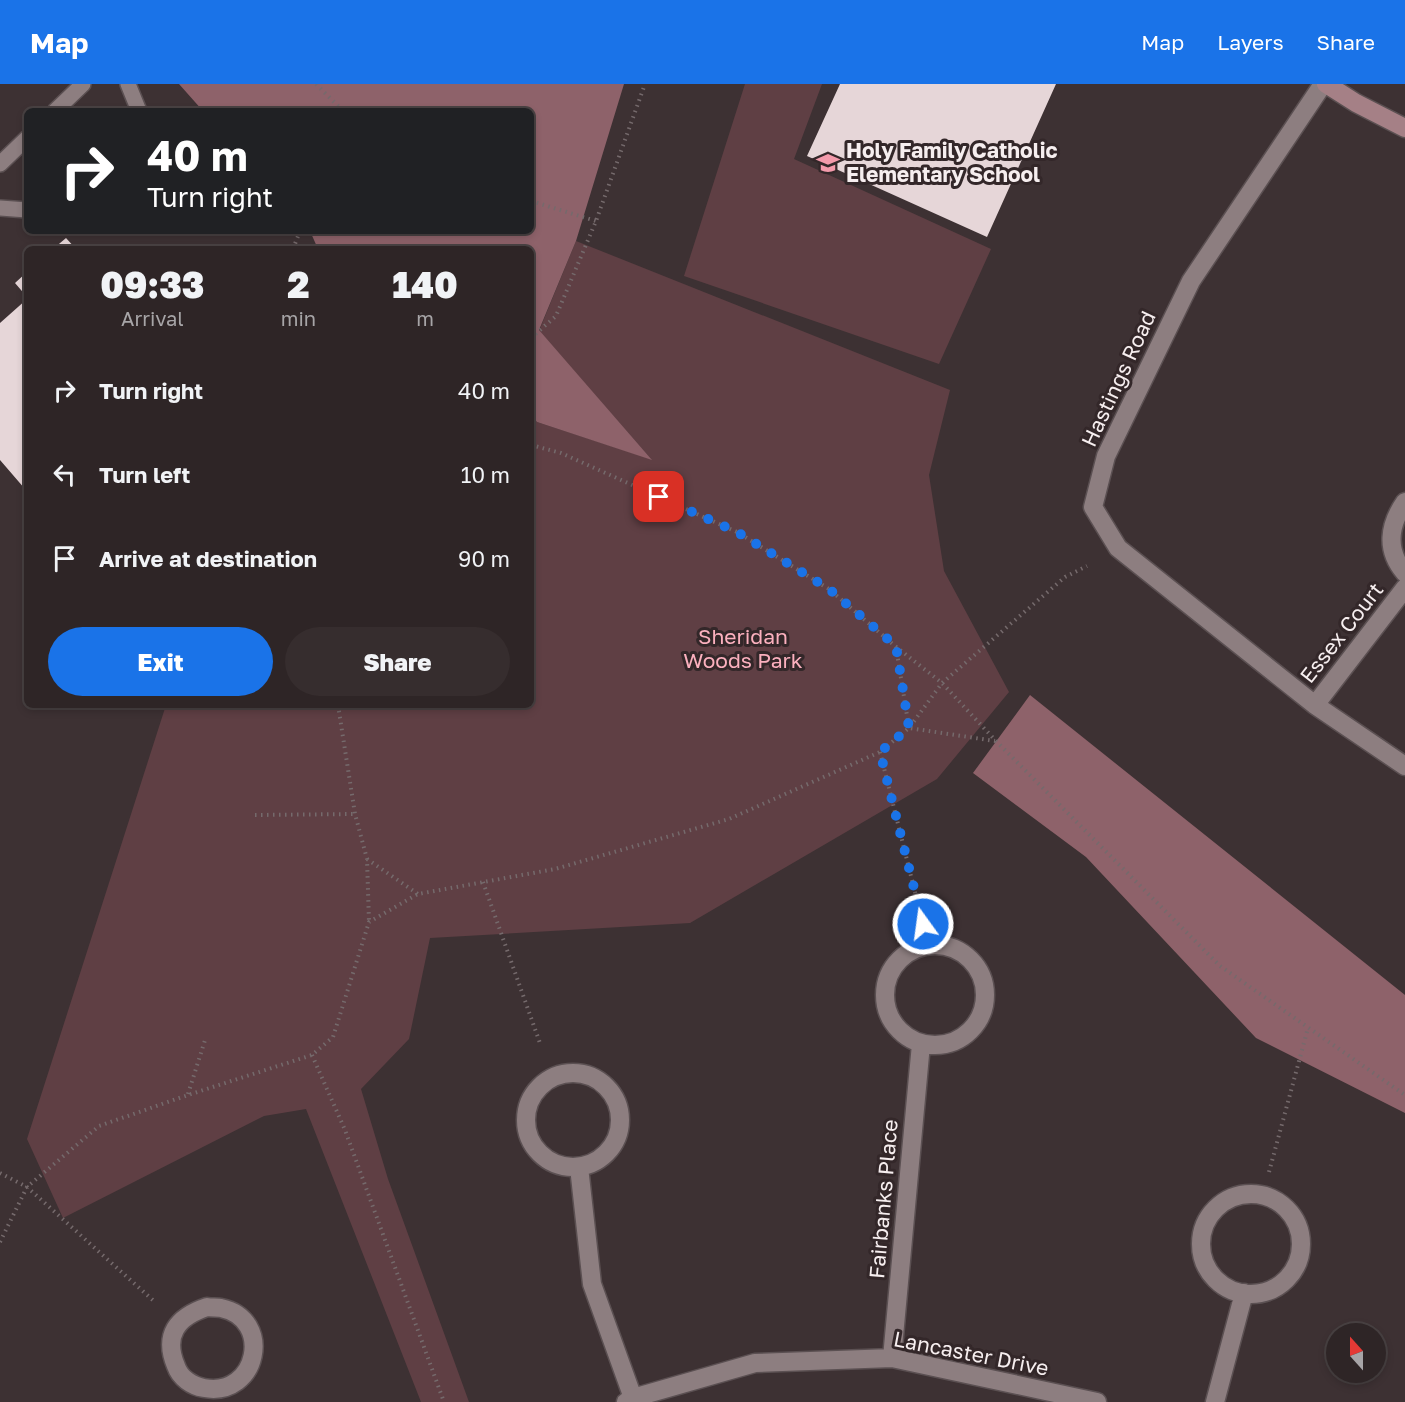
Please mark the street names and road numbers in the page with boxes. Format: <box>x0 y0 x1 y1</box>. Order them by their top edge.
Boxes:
street label: Hastings Road <box>1075 307 1161 451</box>
street label: Essex Court <box>1294 577 1388 688</box>
street label: Fairbanks Place <box>863 1118 903 1280</box>
street label: Lancaster Drive <box>891 1325 1051 1381</box>

